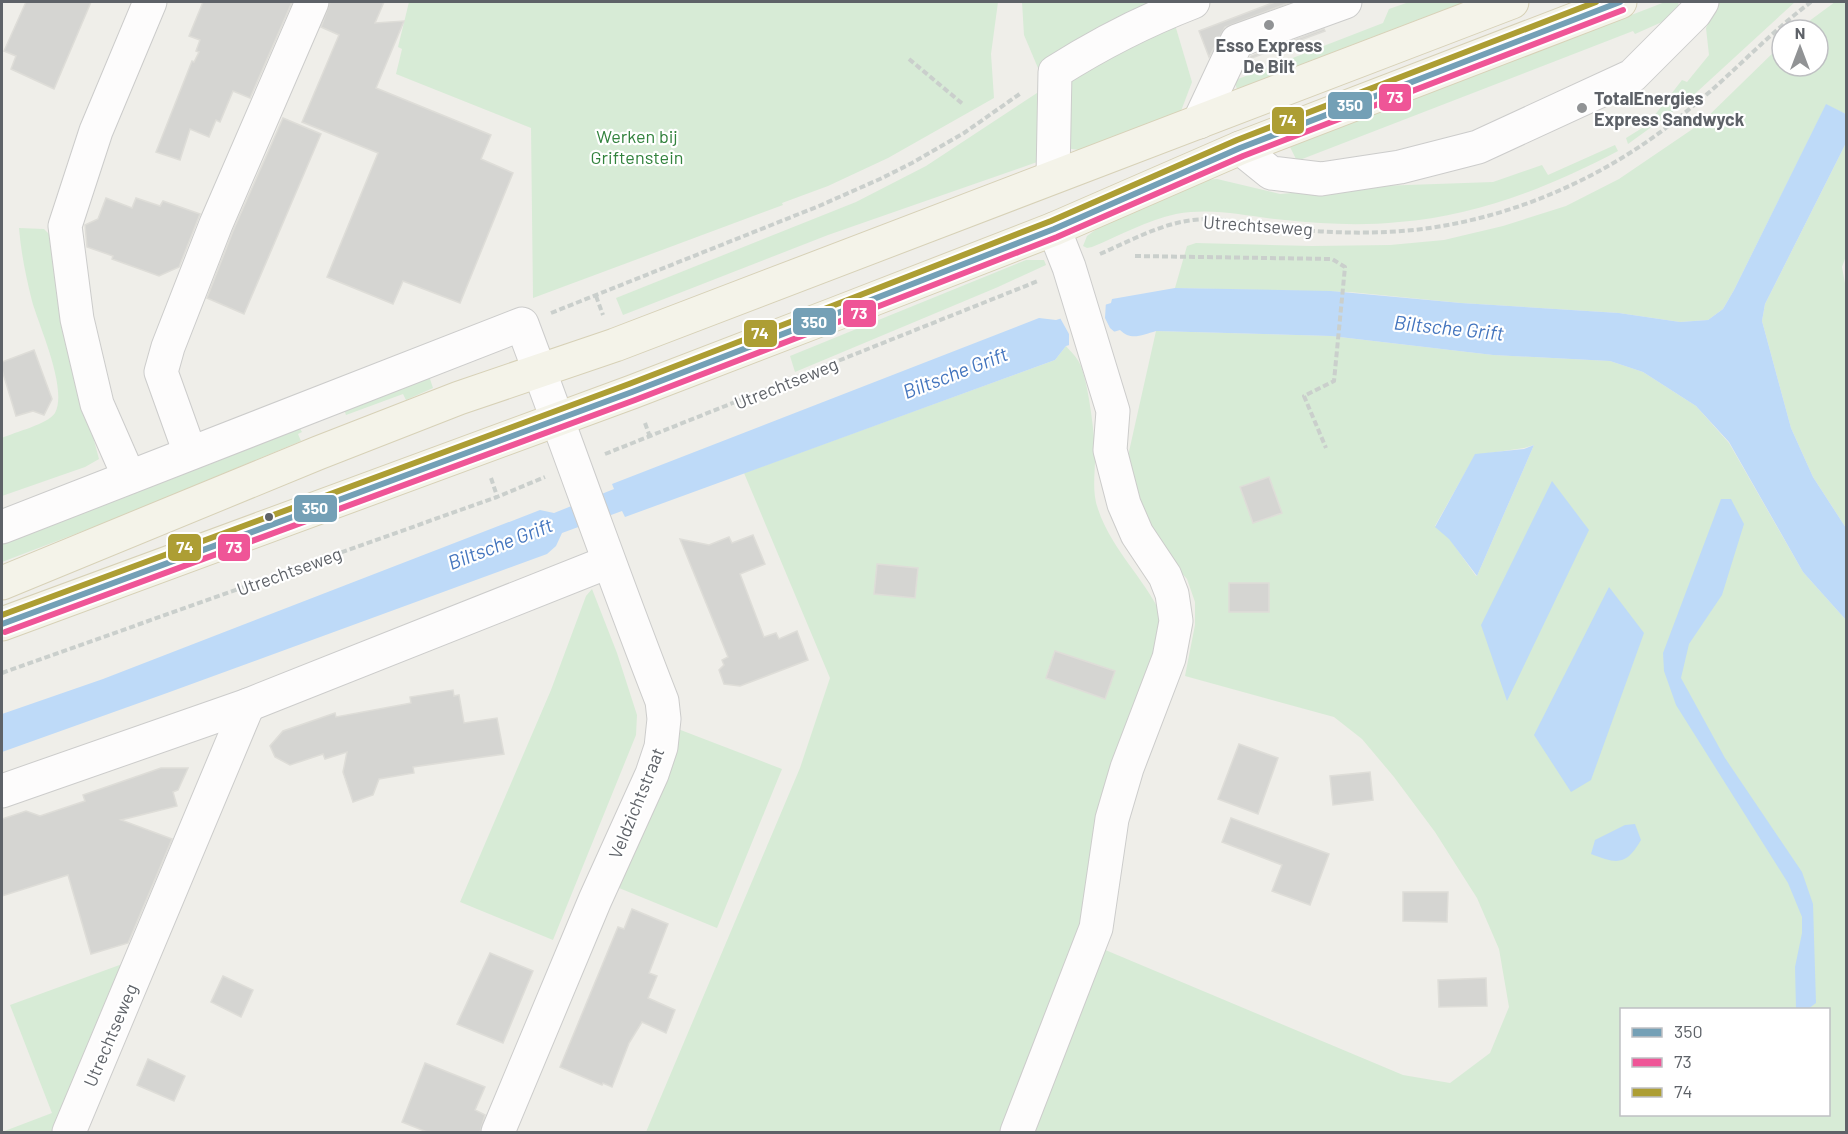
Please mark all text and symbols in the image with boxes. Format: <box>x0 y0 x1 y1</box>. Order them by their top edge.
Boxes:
marker: Esso Express De Bilt <box>1262 18 1276 32</box>
north arrow <box>1770 18 1830 78</box>
text: N <box>1795 23 1805 42</box>
place label: Esso Express De Bilt <box>1216 34 1322 77</box>
line badge: 73 <box>1378 83 1412 112</box>
text: 73 <box>1387 87 1403 106</box>
place label: TotalEnergies Express Sandwyck <box>1594 87 1745 130</box>
line badge: 350 <box>1327 91 1373 120</box>
text: 350 <box>1337 95 1363 114</box>
marker: TotalEnergies Express Sandwyck <box>1575 101 1589 115</box>
line badge: 74 <box>1271 106 1305 135</box>
text: 74 <box>1279 110 1297 129</box>
park label: Werken bij Griftenstein <box>591 125 683 168</box>
street label: Utrechtseweg <box>1202 210 1314 240</box>
line badge: 73 <box>842 299 877 328</box>
text: 73 <box>851 303 867 322</box>
line badge: 350 <box>792 307 837 336</box>
water label: Biltsche Grift <box>1393 309 1505 345</box>
text: 350 <box>801 312 827 331</box>
line badge: 74 <box>743 319 778 348</box>
text: 74 <box>751 323 769 342</box>
water label: Biltsche Grift <box>899 341 1011 403</box>
street label: Utrechtseweg <box>731 352 841 414</box>
line badge: 350 <box>293 494 338 523</box>
text: 350 <box>302 498 328 517</box>
unlabelled marker <box>263 511 275 523</box>
water label: Biltsche Grift <box>444 512 556 574</box>
line badge: 74 <box>167 533 202 562</box>
line badge: 73 <box>217 533 251 562</box>
text: 74 <box>176 537 194 556</box>
text: 73 <box>226 537 242 556</box>
street label: Utrechtseweg <box>234 542 344 600</box>
street label: Veldzichtstraat <box>604 744 668 862</box>
street label: Utrechtseweg <box>78 980 142 1090</box>
legend <box>1620 1008 1830 1116</box>
text: 350 <box>1674 1020 1703 1042</box>
text: 73 <box>1674 1050 1692 1072</box>
text: 74 <box>1674 1080 1692 1102</box>

